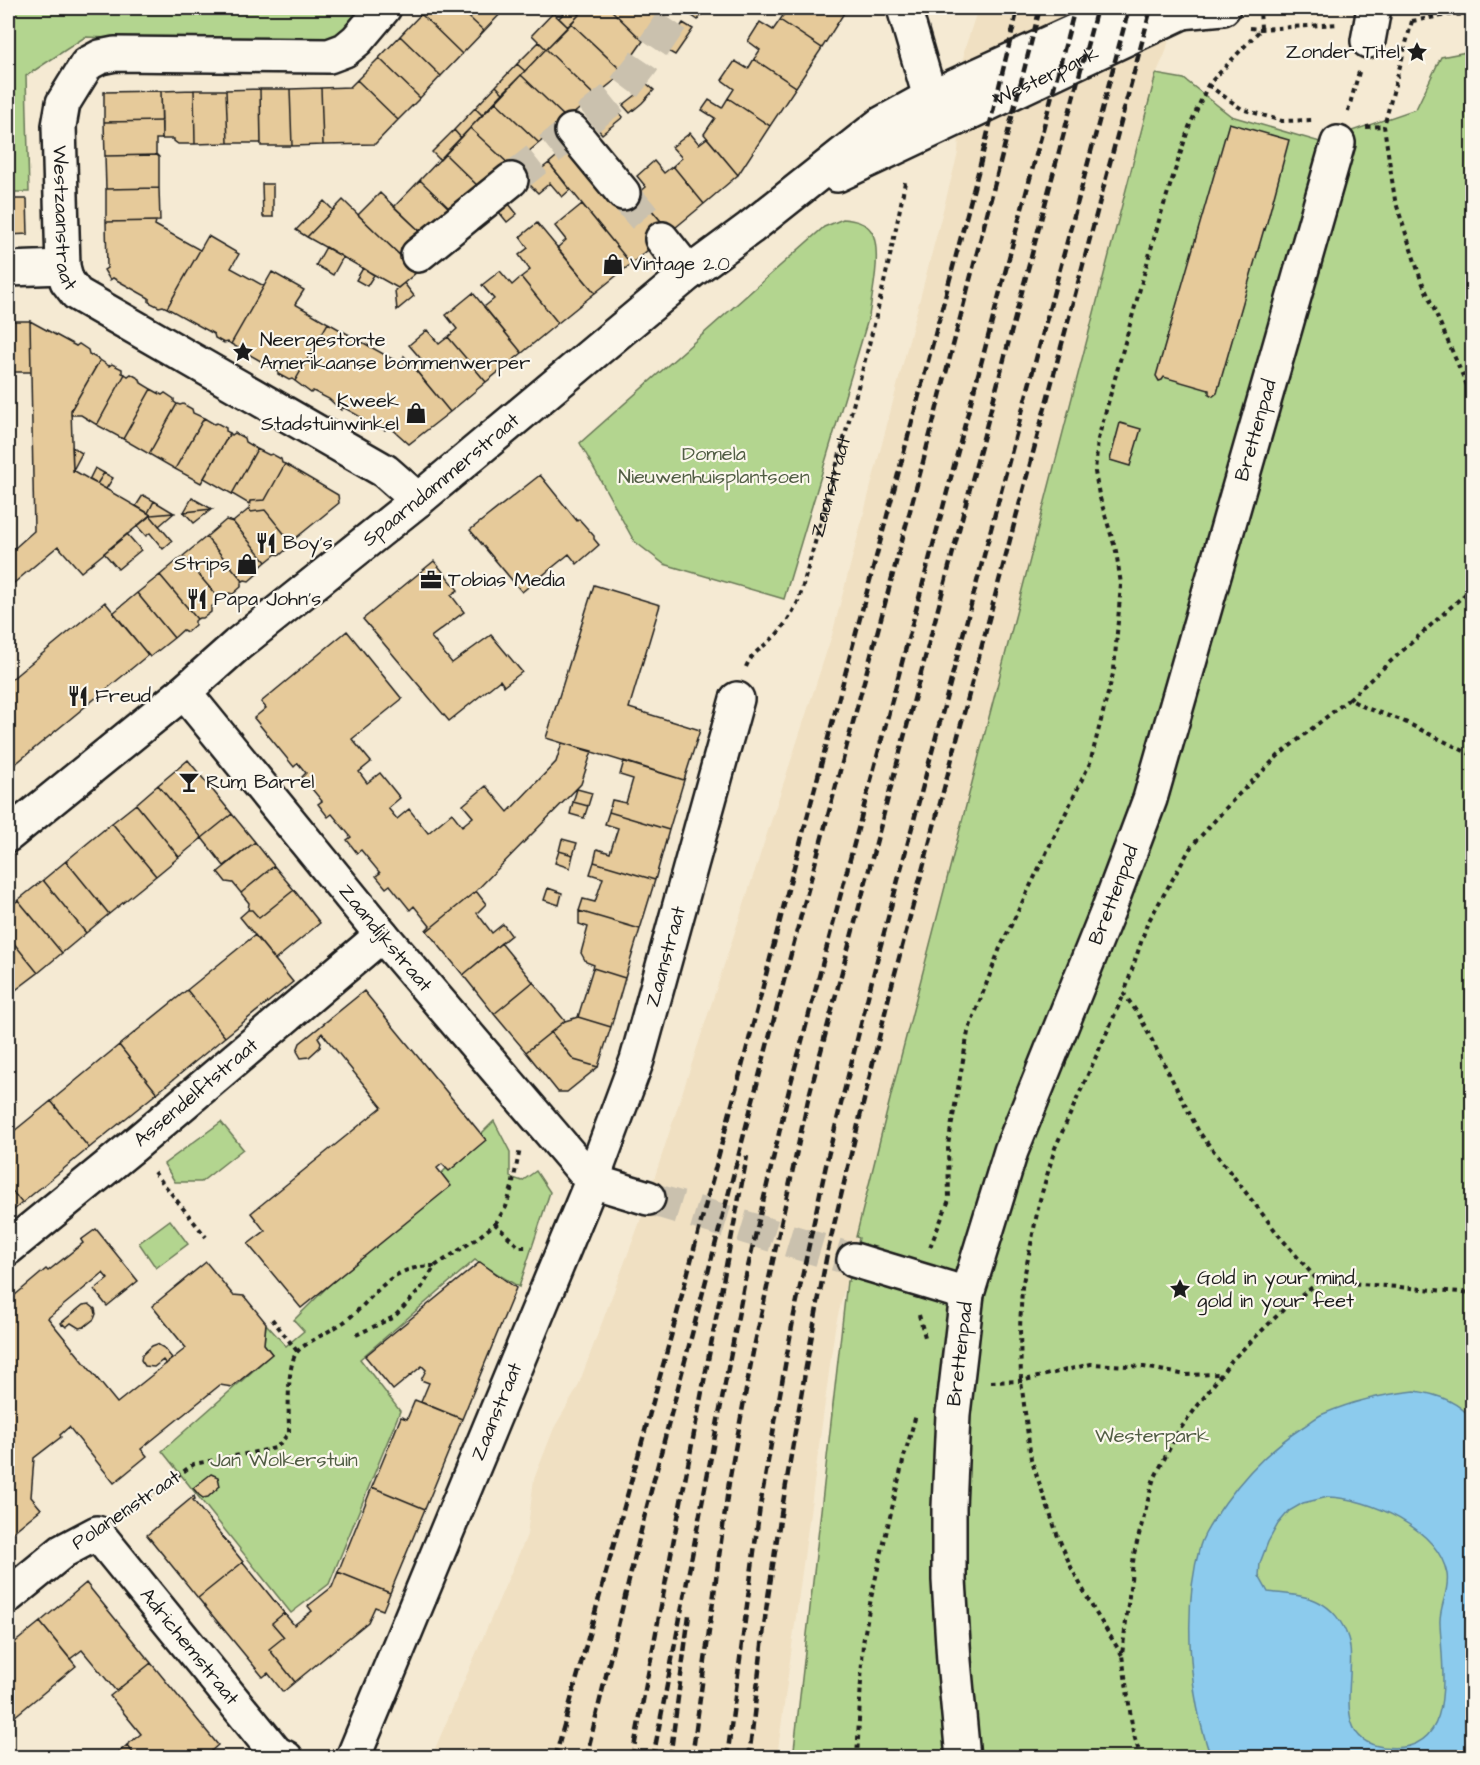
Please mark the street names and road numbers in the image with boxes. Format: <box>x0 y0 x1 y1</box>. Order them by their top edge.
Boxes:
street label: Westerpark <box>988 39 1104 113</box>
street label: Westzaanstraat <box>46 145 84 297</box>
street label: Brettenpad <box>1228 376 1284 485</box>
street label: Spaarndammerstraat <box>356 407 526 553</box>
street label: Zaanstraat <box>803 433 858 540</box>
street label: Brettenpad <box>1082 841 1145 949</box>
street label: Zaandijkstraat <box>332 878 439 998</box>
street label: Zaanstraat <box>638 903 693 1010</box>
street label: Assendelftstraat <box>128 1032 264 1154</box>
street label: Brettenpad <box>940 1300 980 1408</box>
street label: Zaanstraat <box>464 1358 529 1465</box>
street label: Polanenstraat <box>66 1463 186 1557</box>
street label: Adrichemstraat <box>133 1582 246 1711</box>

